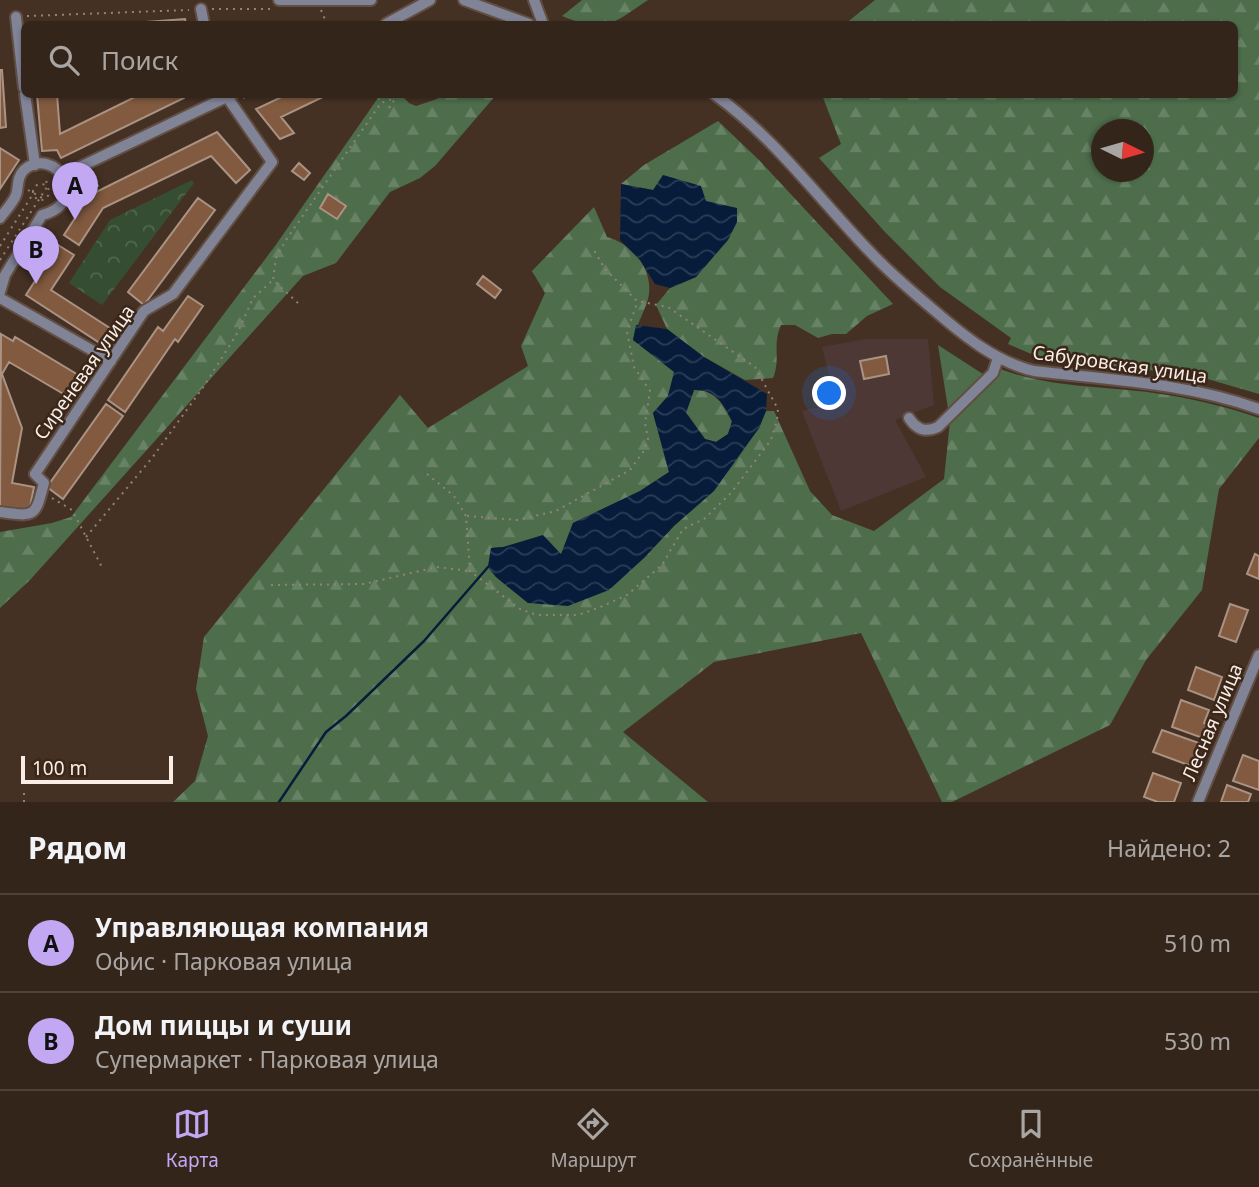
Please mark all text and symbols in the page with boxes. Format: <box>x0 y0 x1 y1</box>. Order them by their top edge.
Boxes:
search box <box>21 21 1238 98</box>
icon: search <box>45 41 83 79</box>
text: Поиск <box>101 42 178 78</box>
north arrow <box>1091 119 1154 182</box>
pin: A <box>52 162 98 220</box>
pin: B <box>13 226 59 284</box>
street label: Сиреневая улица <box>28 299 140 445</box>
street label: Сабуровская улица <box>1031 339 1209 389</box>
your location <box>812 376 846 410</box>
street label: Лесная улица <box>1176 659 1248 785</box>
scale bar <box>21 753 173 785</box>
text: 100 m <box>32 755 87 781</box>
text: Рядом <box>28 827 127 868</box>
text: Найдено: 2 <box>1107 832 1231 864</box>
text: Управляющая компания <box>95 909 429 945</box>
text: A <box>43 927 59 959</box>
text: 510 m <box>1164 927 1231 959</box>
text: Офис · Парковая улица <box>95 945 352 977</box>
text: Дом пиццы и суши <box>95 1007 352 1043</box>
text: B <box>43 1025 59 1057</box>
text: 530 m <box>1164 1025 1231 1057</box>
text: Супермаркет · Парковая улица <box>95 1043 439 1075</box>
tab: Карта <box>166 1105 219 1173</box>
tab: Маршрут <box>550 1105 636 1173</box>
tab: Сохранённые <box>968 1105 1093 1173</box>

